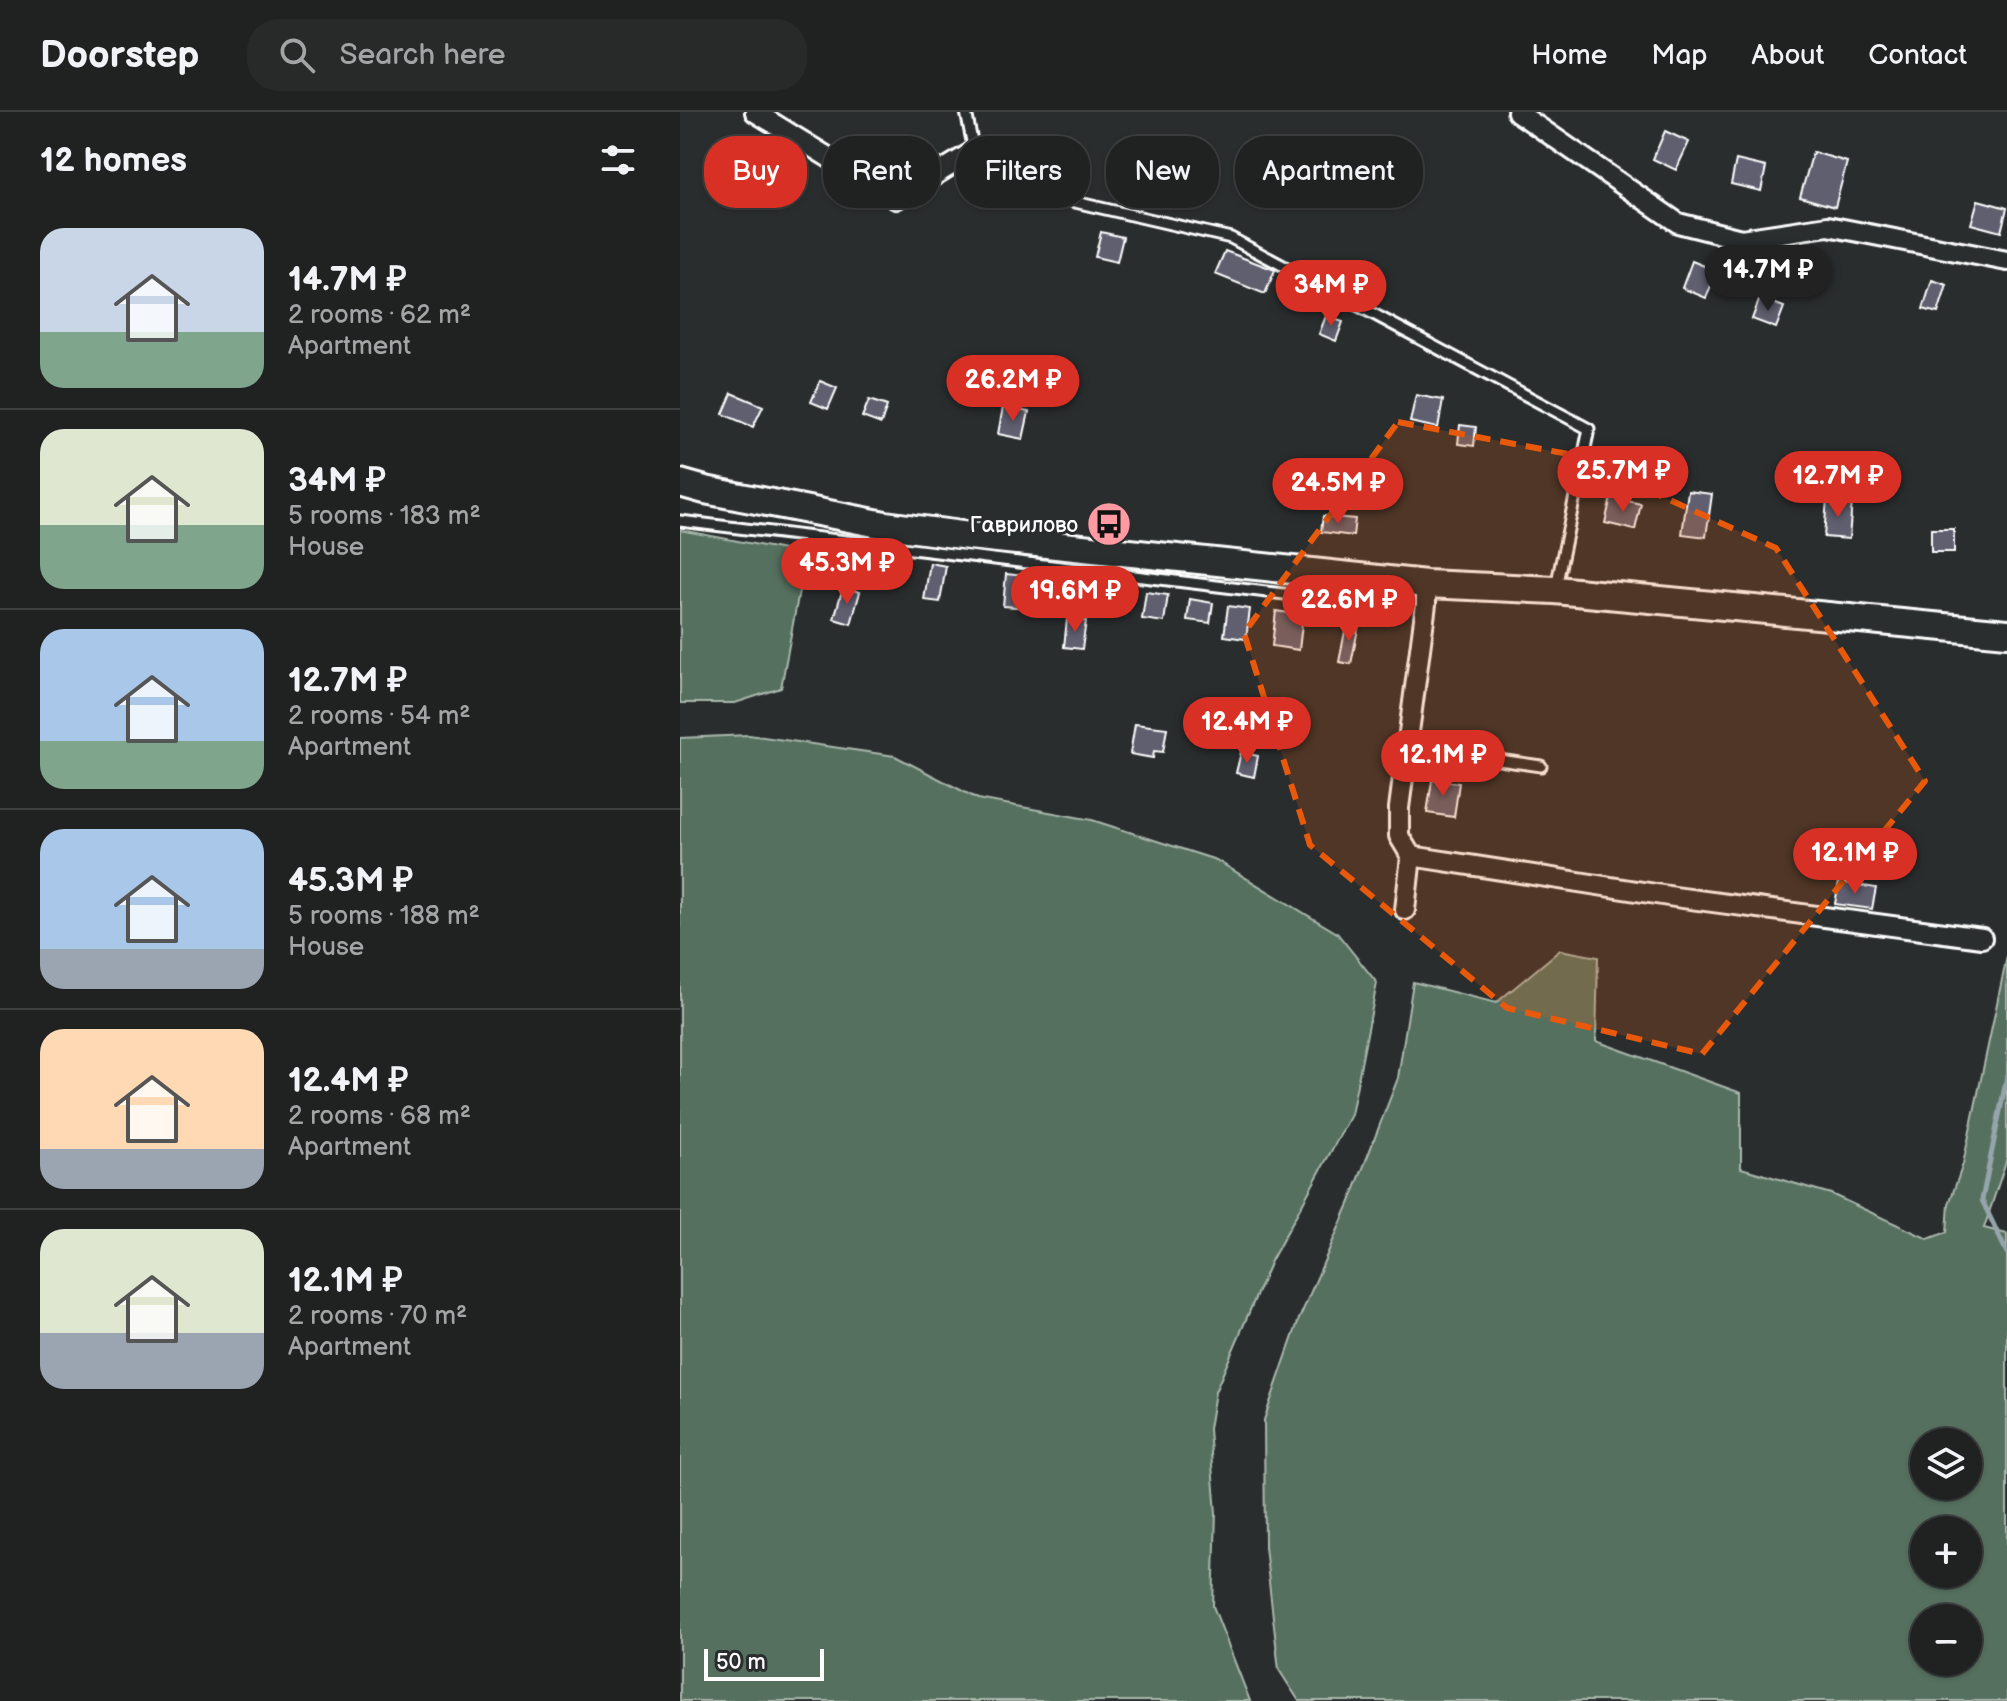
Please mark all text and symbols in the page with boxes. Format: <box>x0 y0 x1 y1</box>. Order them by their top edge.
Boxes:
search box <box>247 19 807 91</box>
text: Doorstep <box>40 33 199 78</box>
icon: search <box>275 33 319 77</box>
text: Search here <box>339 37 506 73</box>
text: Home <box>1531 39 1607 72</box>
text: Map <box>1651 39 1708 72</box>
text: About <box>1752 39 1824 72</box>
text: Contact <box>1868 39 1967 72</box>
chip: Buy <box>704 136 807 208</box>
chip: Rent <box>823 136 940 208</box>
chip: Filters <box>956 136 1090 208</box>
chip: New <box>1106 136 1219 208</box>
chip: Apartment <box>1235 136 1423 208</box>
icon: filters <box>596 138 640 182</box>
text: 12 homes <box>40 140 187 181</box>
pin: 14.7M ₽ <box>1694 245 1842 313</box>
text: 14.7M ₽ <box>1723 255 1813 286</box>
text: 14.7M ₽ <box>288 259 407 300</box>
icon: home <box>104 260 200 356</box>
pin: 34M ₽ <box>1275 260 1387 328</box>
text: 34M ₽ <box>1293 270 1369 301</box>
text: 2 rooms · 62 m² <box>288 300 471 331</box>
text: Apartment <box>288 331 411 362</box>
pin: 26.2M ₽ <box>939 355 1087 423</box>
text: 26.2M ₽ <box>964 365 1062 396</box>
pin: 25.7M ₽ <box>1549 446 1697 514</box>
pin: 12.7M ₽ <box>1764 451 1912 519</box>
text: 25.7M ₽ <box>1575 456 1671 487</box>
pin: 24.5M ₽ <box>1264 458 1412 526</box>
text: 34M ₽ <box>288 460 386 501</box>
icon: home <box>104 461 200 557</box>
text: 12.7M ₽ <box>1792 461 1884 492</box>
text: 24.5M ₽ <box>1290 468 1386 499</box>
bus stop icon: Гаврилово <box>1085 500 1133 548</box>
text: 5 rooms · 183 m² <box>288 501 481 532</box>
place label: Гаврилово <box>970 512 1078 539</box>
text: House <box>288 532 364 563</box>
pin: 45.3M ₽ <box>773 538 921 606</box>
text: 45.3M ₽ <box>799 548 895 579</box>
pin: 19.6M ₽ <box>1001 566 1149 634</box>
pin: 22.6M ₽ <box>1275 575 1423 643</box>
text: 19.6M ₽ <box>1029 576 1121 607</box>
text: 22.6M ₽ <box>1300 585 1398 616</box>
text: 12.7M ₽ <box>288 660 407 701</box>
icon: home <box>104 661 200 757</box>
pin: 12.4M ₽ <box>1173 697 1321 765</box>
text: 2 rooms · 54 m² <box>288 701 471 732</box>
text: 12.4M ₽ <box>1201 707 1293 738</box>
pin: 12.1M ₽ <box>1369 730 1517 798</box>
text: Apartment <box>288 732 411 763</box>
text: 12.1M ₽ <box>1399 740 1487 771</box>
pin: 12.1M ₽ <box>1781 828 1929 896</box>
text: 12.1M ₽ <box>1811 838 1899 869</box>
text: 45.3M ₽ <box>288 860 413 901</box>
icon: home <box>104 861 200 957</box>
text: 5 rooms · 188 m² <box>288 901 480 932</box>
text: House <box>288 932 364 963</box>
text: 12.4M ₽ <box>288 1060 408 1101</box>
icon: home <box>104 1061 200 1157</box>
text: 2 rooms · 68 m² <box>288 1101 471 1132</box>
text: Apartment <box>288 1132 411 1163</box>
text: 12.1M ₽ <box>288 1260 403 1301</box>
icon: home <box>104 1261 200 1357</box>
text: 2 rooms · 70 m² <box>288 1301 467 1332</box>
text: Apartment <box>288 1332 411 1363</box>
map controls <box>1910 1428 1982 1676</box>
button: layers <box>1910 1428 1982 1500</box>
button: + <box>1910 1516 1982 1588</box>
button: − <box>1910 1604 1982 1676</box>
scale bar <box>704 1645 824 1681</box>
text: 50 m <box>716 1649 766 1676</box>

